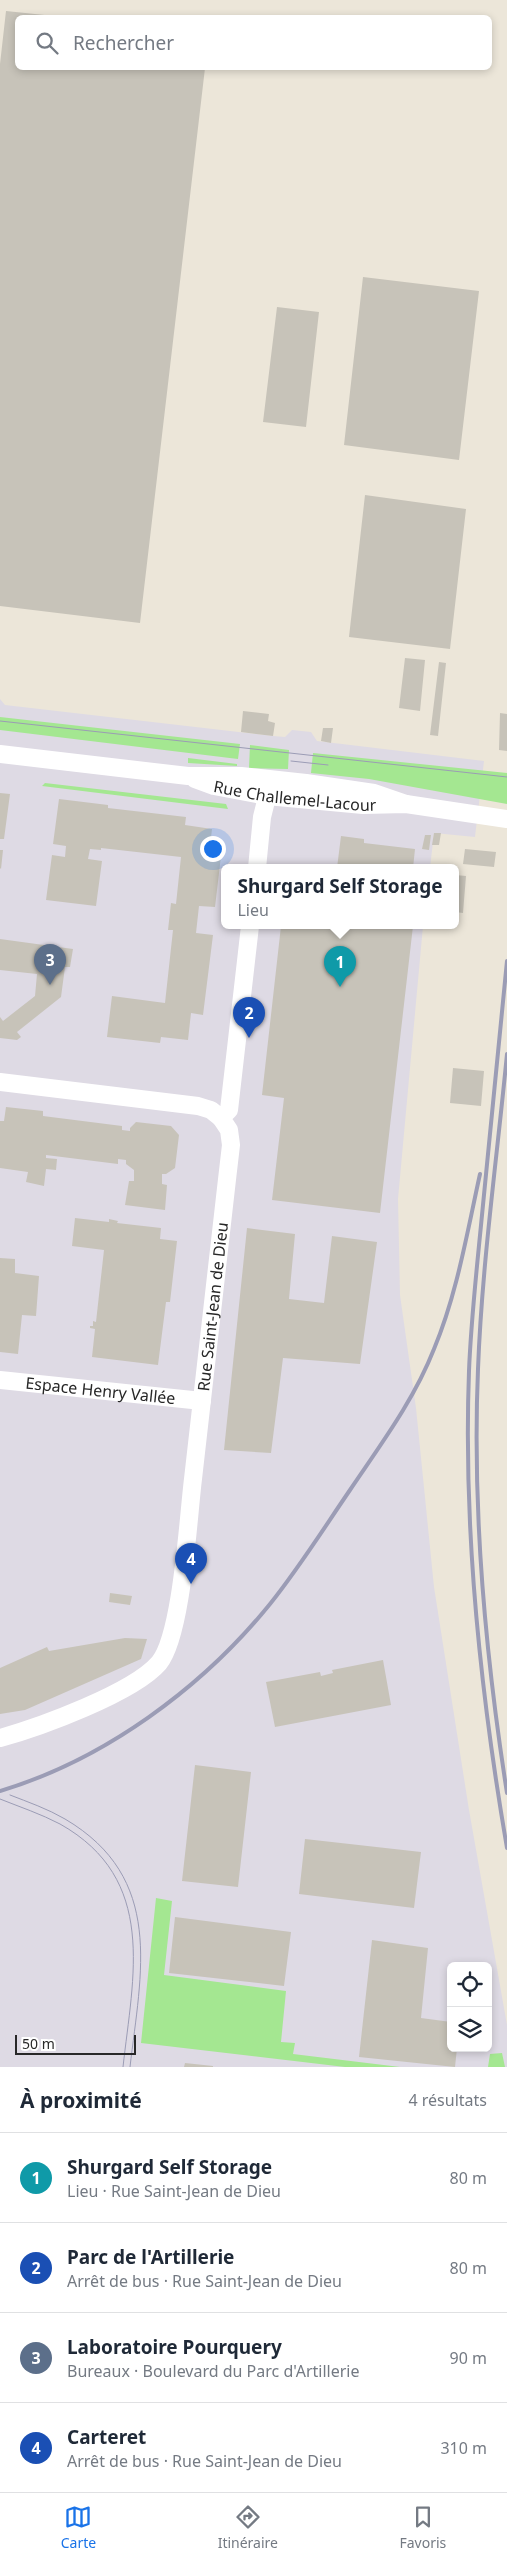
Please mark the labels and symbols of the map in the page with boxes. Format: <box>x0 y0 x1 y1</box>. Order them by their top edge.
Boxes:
street label: Rue Challemel-Lacour <box>212 775 377 816</box>
your location <box>200 836 226 862</box>
pin: 3 <box>34 944 66 985</box>
pin: 1 <box>324 946 356 987</box>
pin: 2 <box>233 997 265 1038</box>
street label: Rue Saint-Jean de Dieu <box>192 1221 233 1392</box>
street label: Espace Henry Vallée <box>24 1372 177 1409</box>
pin: 4 <box>175 1543 207 1584</box>
scale bar <box>15 2032 136 2055</box>

